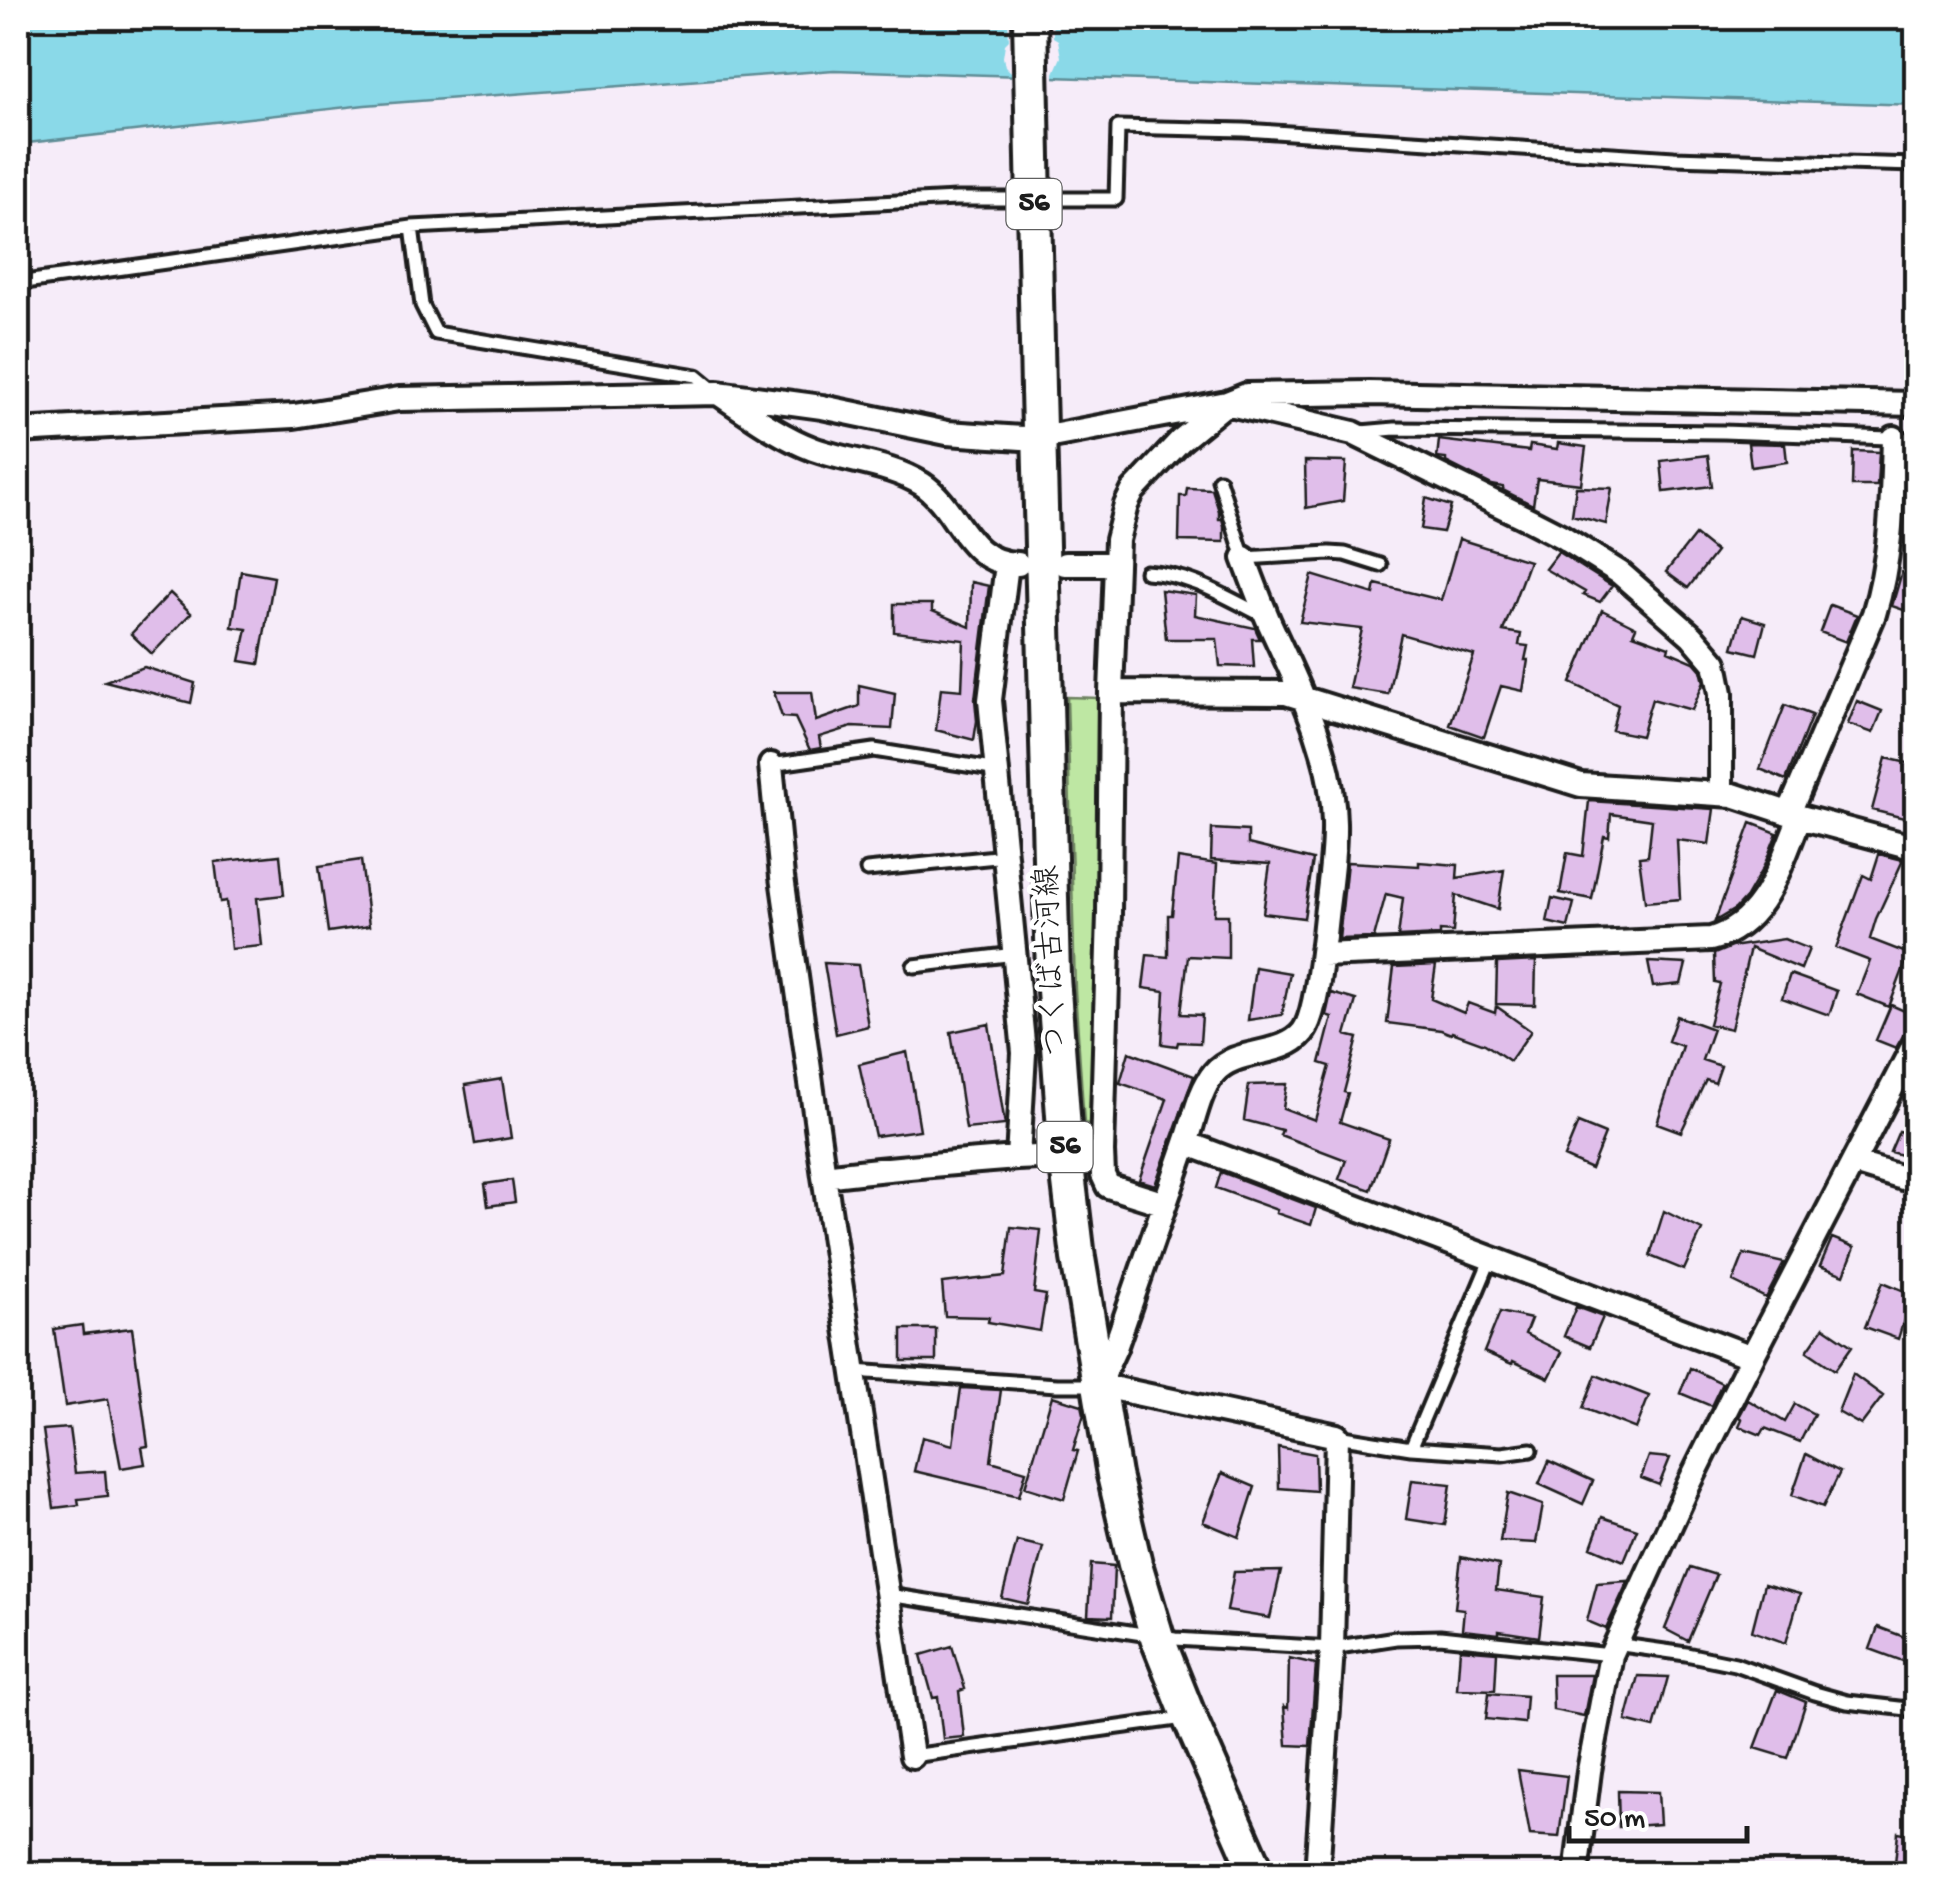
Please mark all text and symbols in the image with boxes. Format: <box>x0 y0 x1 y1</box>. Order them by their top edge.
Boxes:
road number: 56 <box>1006 179 1062 229</box>
street label: つくば古河線 <box>1029 864 1078 1058</box>
road number: 56 <box>1038 1122 1092 1172</box>
scale bar <box>1569 1781 1746 1843</box>
text: 50 m <box>1584 1803 1645 1838</box>

